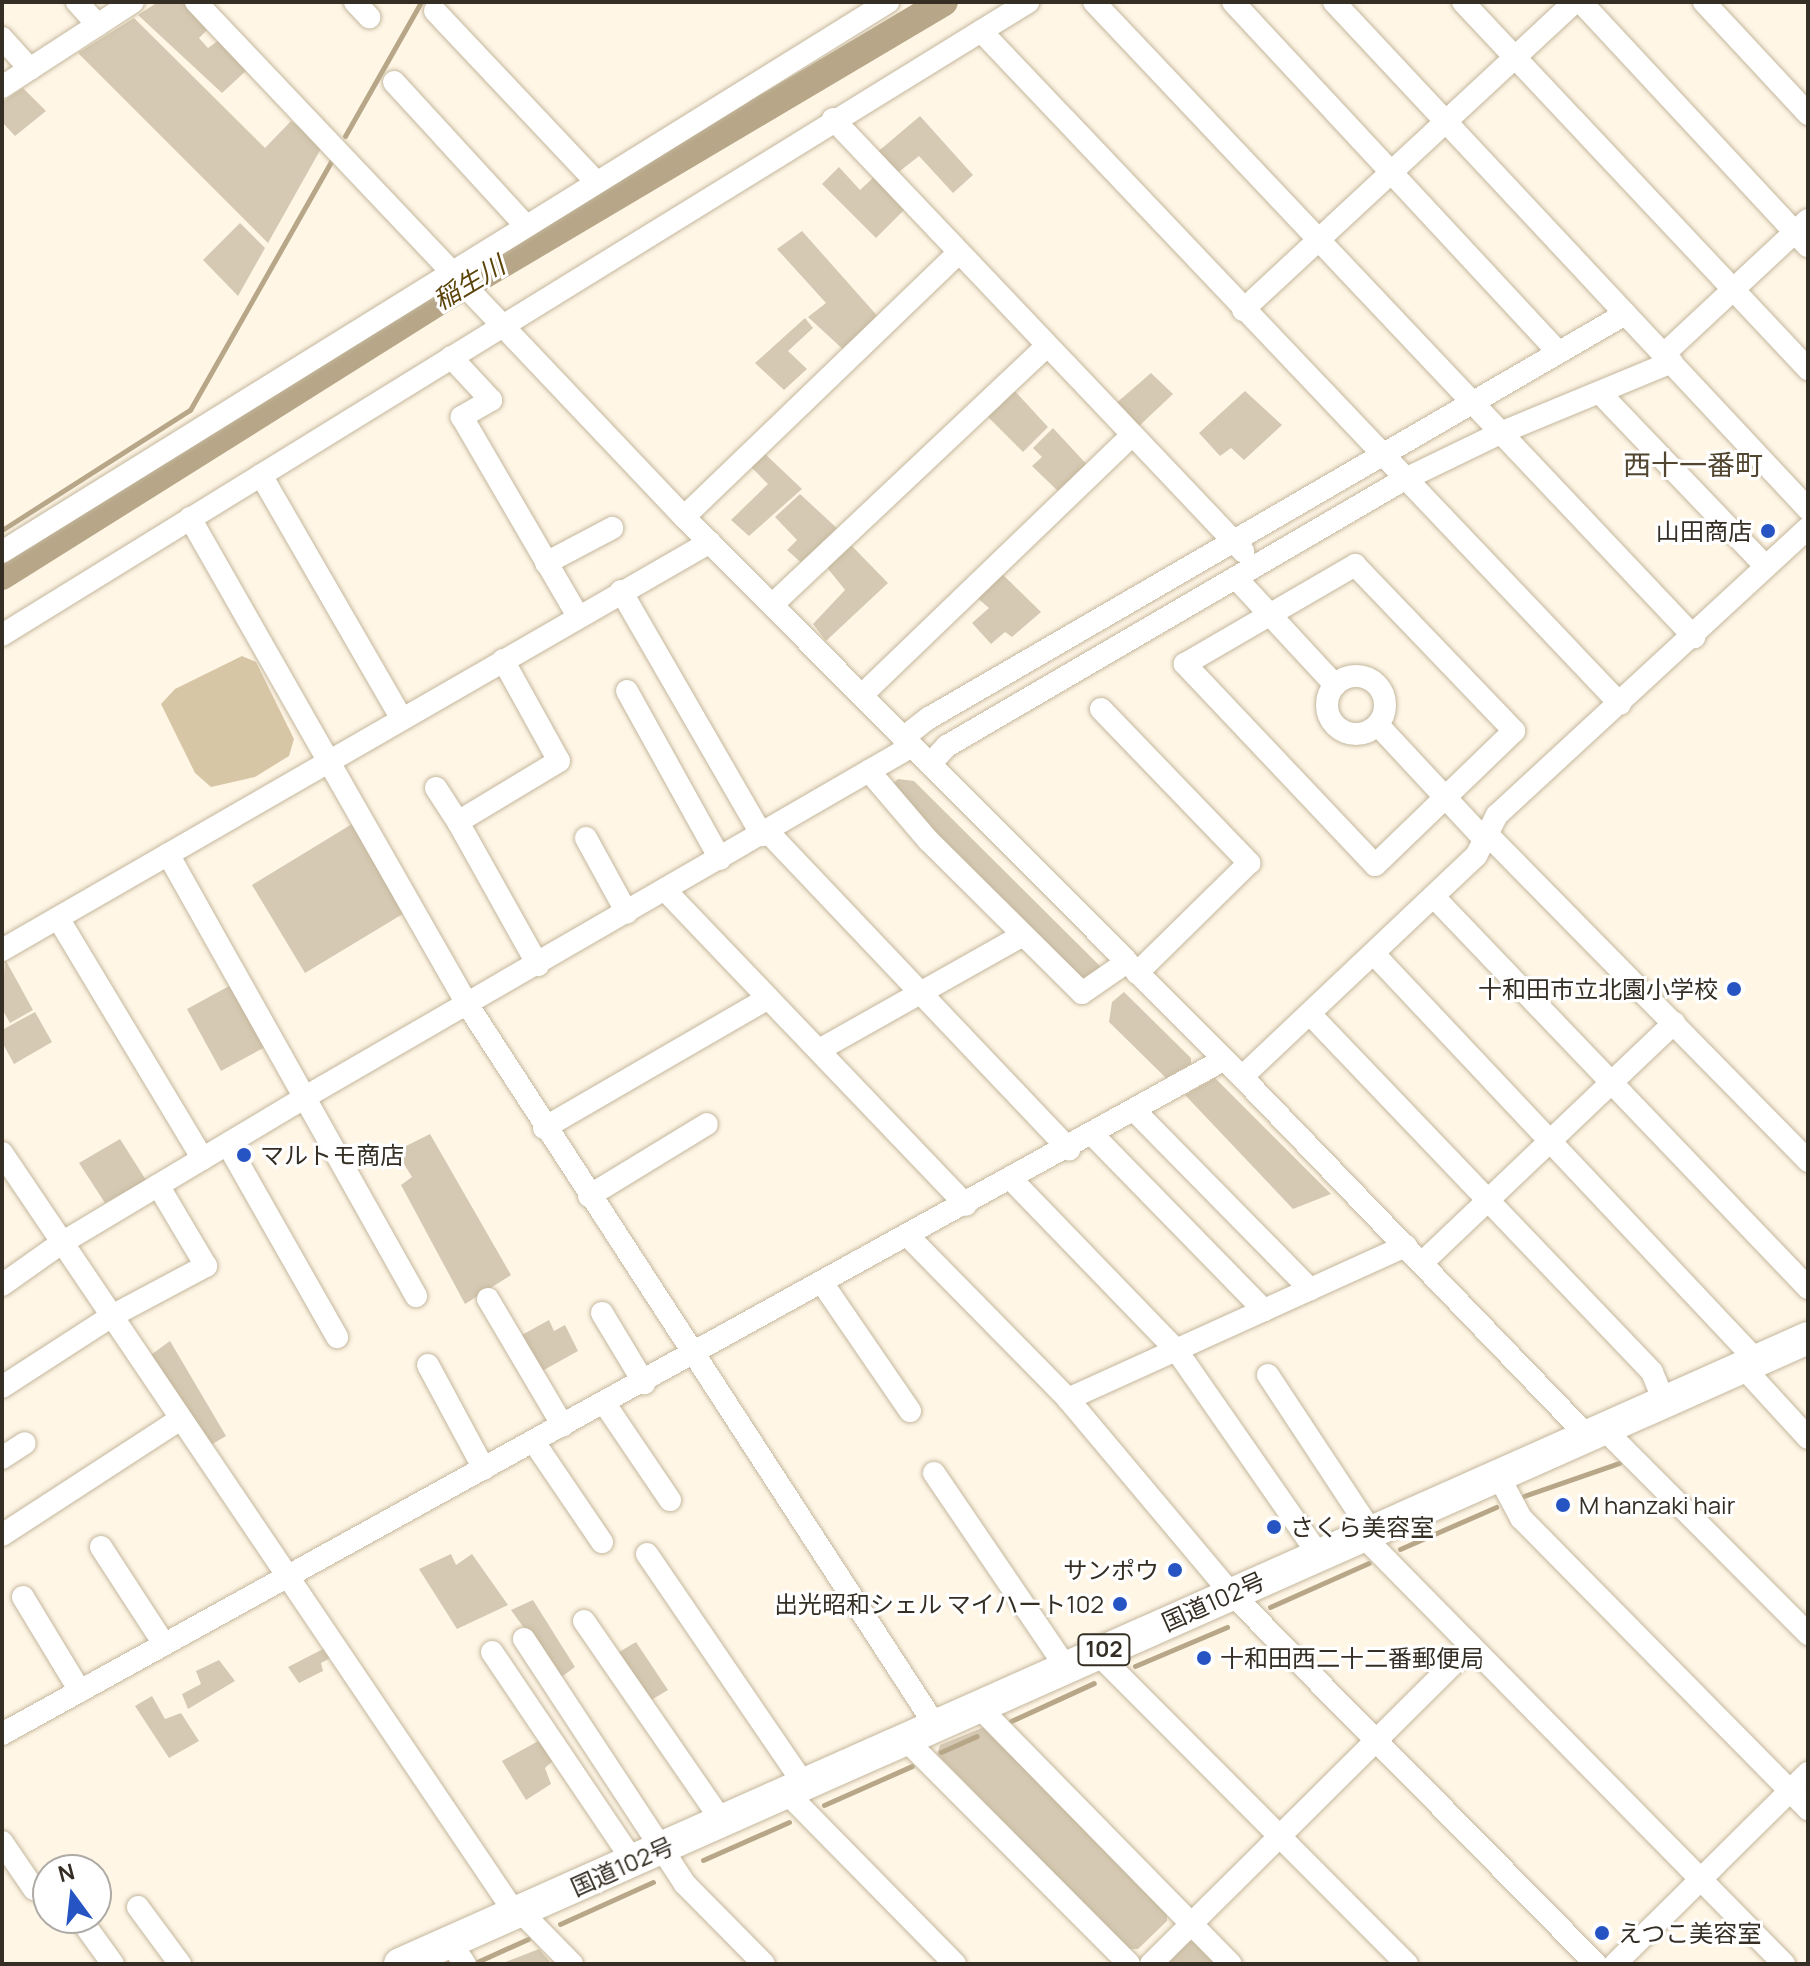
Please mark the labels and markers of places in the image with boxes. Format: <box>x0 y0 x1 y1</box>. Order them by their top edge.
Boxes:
place label: 山田商店 <box>1656 517 1752 545</box>
marker: 山田商店 <box>1759 522 1777 540</box>
place label: 十和田市立北園小学校 <box>1478 975 1718 1003</box>
marker: 十和田市立北園小学校 <box>1725 980 1743 998</box>
place label: マルトモ商店 <box>260 1141 404 1169</box>
marker: マルトモ商店 <box>235 1146 253 1164</box>
place label: M hanzaki hair <box>1579 1491 1735 1519</box>
marker: M hanzaki hair <box>1554 1496 1572 1514</box>
place label: さくら美容室 <box>1290 1513 1434 1541</box>
marker: さくら美容室 <box>1265 1518 1283 1536</box>
place label: サンポウ <box>1063 1556 1159 1584</box>
marker: サンポウ <box>1166 1561 1184 1579</box>
place label: 出光昭和シェル マイハート102 <box>774 1590 1104 1618</box>
marker: 出光昭和シェル マイハート102 <box>1111 1595 1129 1613</box>
place label: 十和田西二十二番郵便局 <box>1220 1644 1484 1672</box>
marker: 十和田西二十二番郵便局 <box>1195 1649 1213 1667</box>
place label: えつこ美容室 <box>1618 1919 1762 1947</box>
marker: えつこ美容室 <box>1593 1924 1611 1942</box>

